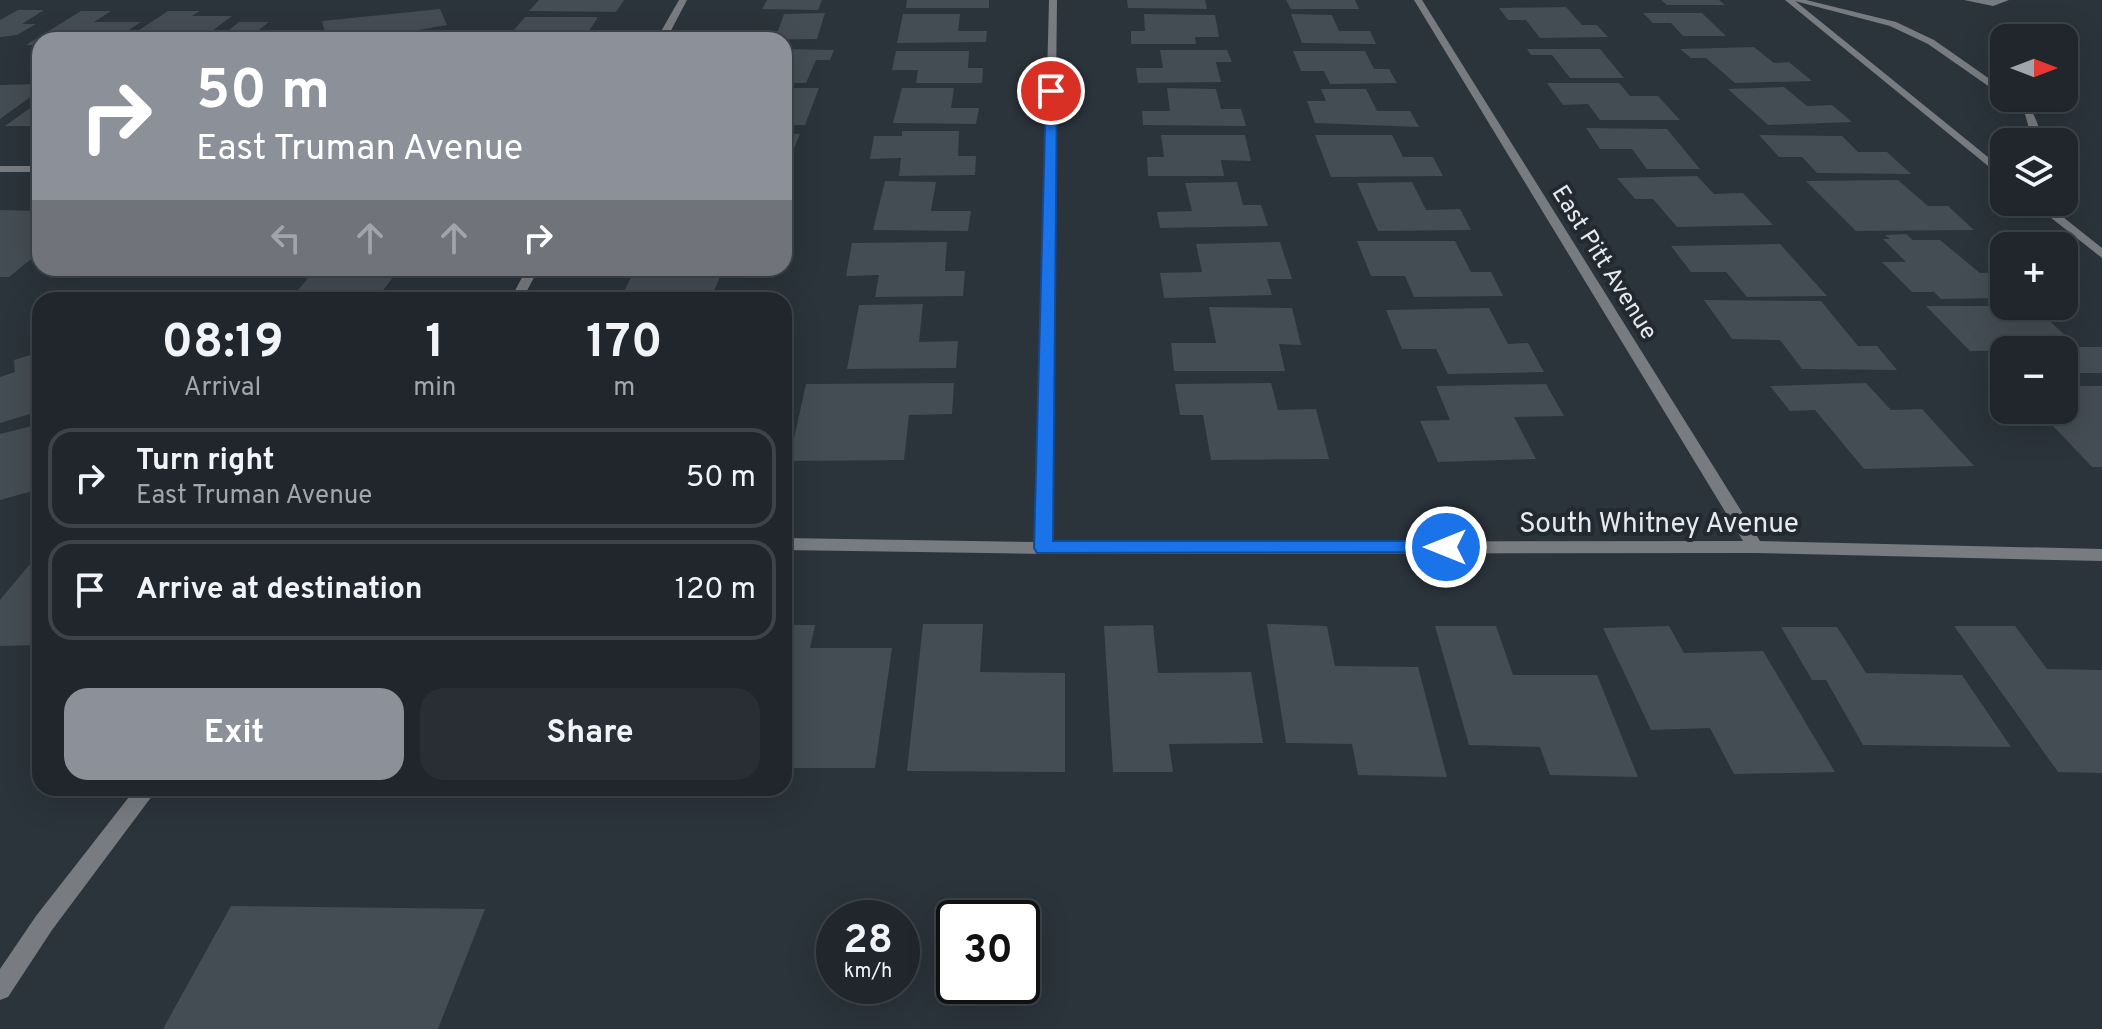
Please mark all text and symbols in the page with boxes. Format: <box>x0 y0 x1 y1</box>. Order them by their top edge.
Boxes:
north arrow <box>1990 24 2078 112</box>
map controls <box>1990 24 2078 424</box>
pin <box>1017 57 1085 125</box>
text: 50 m <box>196 58 330 128</box>
icon: right <box>64 64 168 168</box>
icon: arrive <box>1029 69 1073 113</box>
text: East Truman Avenue <box>196 127 523 173</box>
button: layers <box>1990 128 2078 216</box>
street label: East Pitt Avenue <box>1544 180 1663 346</box>
icon: left <box>264 216 308 260</box>
icon: ahead <box>348 216 392 260</box>
icon: ahead <box>432 216 476 260</box>
icon: right <box>516 216 560 260</box>
button: + <box>1990 232 2078 320</box>
text: 08:19 <box>162 314 284 374</box>
text: 1 <box>425 314 444 374</box>
text: 170 <box>586 314 662 374</box>
button: − <box>1990 336 2078 424</box>
text: Arrival <box>184 372 261 405</box>
text: min <box>413 372 456 405</box>
text: m <box>613 372 635 405</box>
text: Turn right <box>136 443 274 480</box>
icon: right <box>68 456 112 500</box>
text: 50 m <box>686 460 756 497</box>
text: East Truman Avenue <box>136 480 372 513</box>
position arrow <box>1404 505 1488 589</box>
street label: South Whitney Avenue <box>1519 507 1799 543</box>
icon: arrive <box>68 568 112 612</box>
text: Arrive at destination <box>136 572 422 609</box>
text: 120 m <box>675 572 756 609</box>
button: Exit <box>64 688 404 780</box>
button: Share <box>420 688 760 780</box>
speed limit sign: 30 <box>936 900 1040 1004</box>
text: 28 <box>843 917 893 967</box>
text: km/h <box>844 959 892 985</box>

